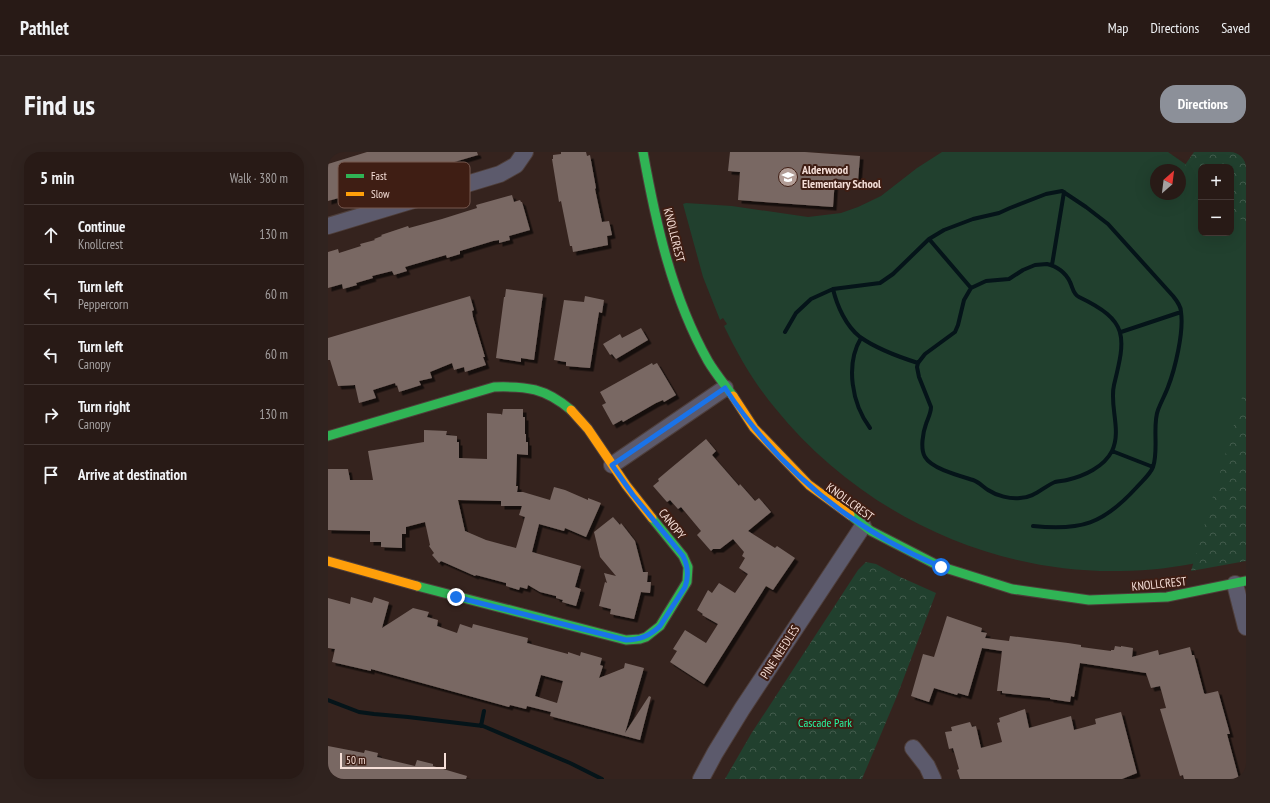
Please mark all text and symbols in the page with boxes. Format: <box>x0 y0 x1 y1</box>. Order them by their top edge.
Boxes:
text: Pathlet <box>20 16 69 40</box>
text: Map <box>1108 19 1128 37</box>
text: Directions <box>1150 19 1199 37</box>
text: Saved <box>1221 19 1250 37</box>
button: Directions <box>1160 85 1246 123</box>
text: Find us <box>24 86 95 123</box>
legend <box>338 162 470 208</box>
place label: Alderwood Elementary School <box>801 162 881 191</box>
north arrow <box>1150 164 1186 200</box>
map controls <box>1198 164 1234 236</box>
button: + <box>1198 164 1234 200</box>
school or university icon: Alderwood Elementary School <box>777 166 799 188</box>
text: 5 min <box>40 167 74 189</box>
text: Fast <box>371 169 387 183</box>
text: Walk · 380 m <box>230 170 288 187</box>
text: Slow <box>371 187 390 201</box>
button: − <box>1198 200 1234 236</box>
street label: KNOLLCREST <box>661 206 689 264</box>
text: Continue <box>78 217 125 236</box>
icon: ahead <box>40 224 62 246</box>
text: 130 m <box>259 226 288 243</box>
text: Knollcrest <box>78 236 123 253</box>
text: Turn left <box>78 277 123 296</box>
icon: left <box>40 284 62 306</box>
text: 60 m <box>265 286 288 303</box>
text: Peppercorn <box>78 296 128 313</box>
text: Turn left <box>78 337 123 356</box>
icon: left <box>40 344 62 366</box>
text: 60 m <box>265 346 288 363</box>
text: Canopy <box>78 356 111 373</box>
text: Turn right <box>78 397 130 416</box>
icon: right <box>40 404 62 426</box>
text: 130 m <box>259 406 288 423</box>
text: Canopy <box>78 416 111 433</box>
icon: arrive <box>40 464 62 486</box>
text: Arrive at destination <box>78 465 187 484</box>
street label: KNOLLCREST <box>824 479 878 524</box>
street label: CANOPY <box>656 506 689 542</box>
route start <box>932 558 950 576</box>
street label: KNOLLCREST <box>1131 573 1188 594</box>
route end <box>447 588 465 606</box>
street label: PINE NEEDLES <box>757 622 802 681</box>
park label: Cascade Park <box>798 715 852 730</box>
scale bar <box>340 751 446 770</box>
text: 50 m <box>346 753 365 767</box>

